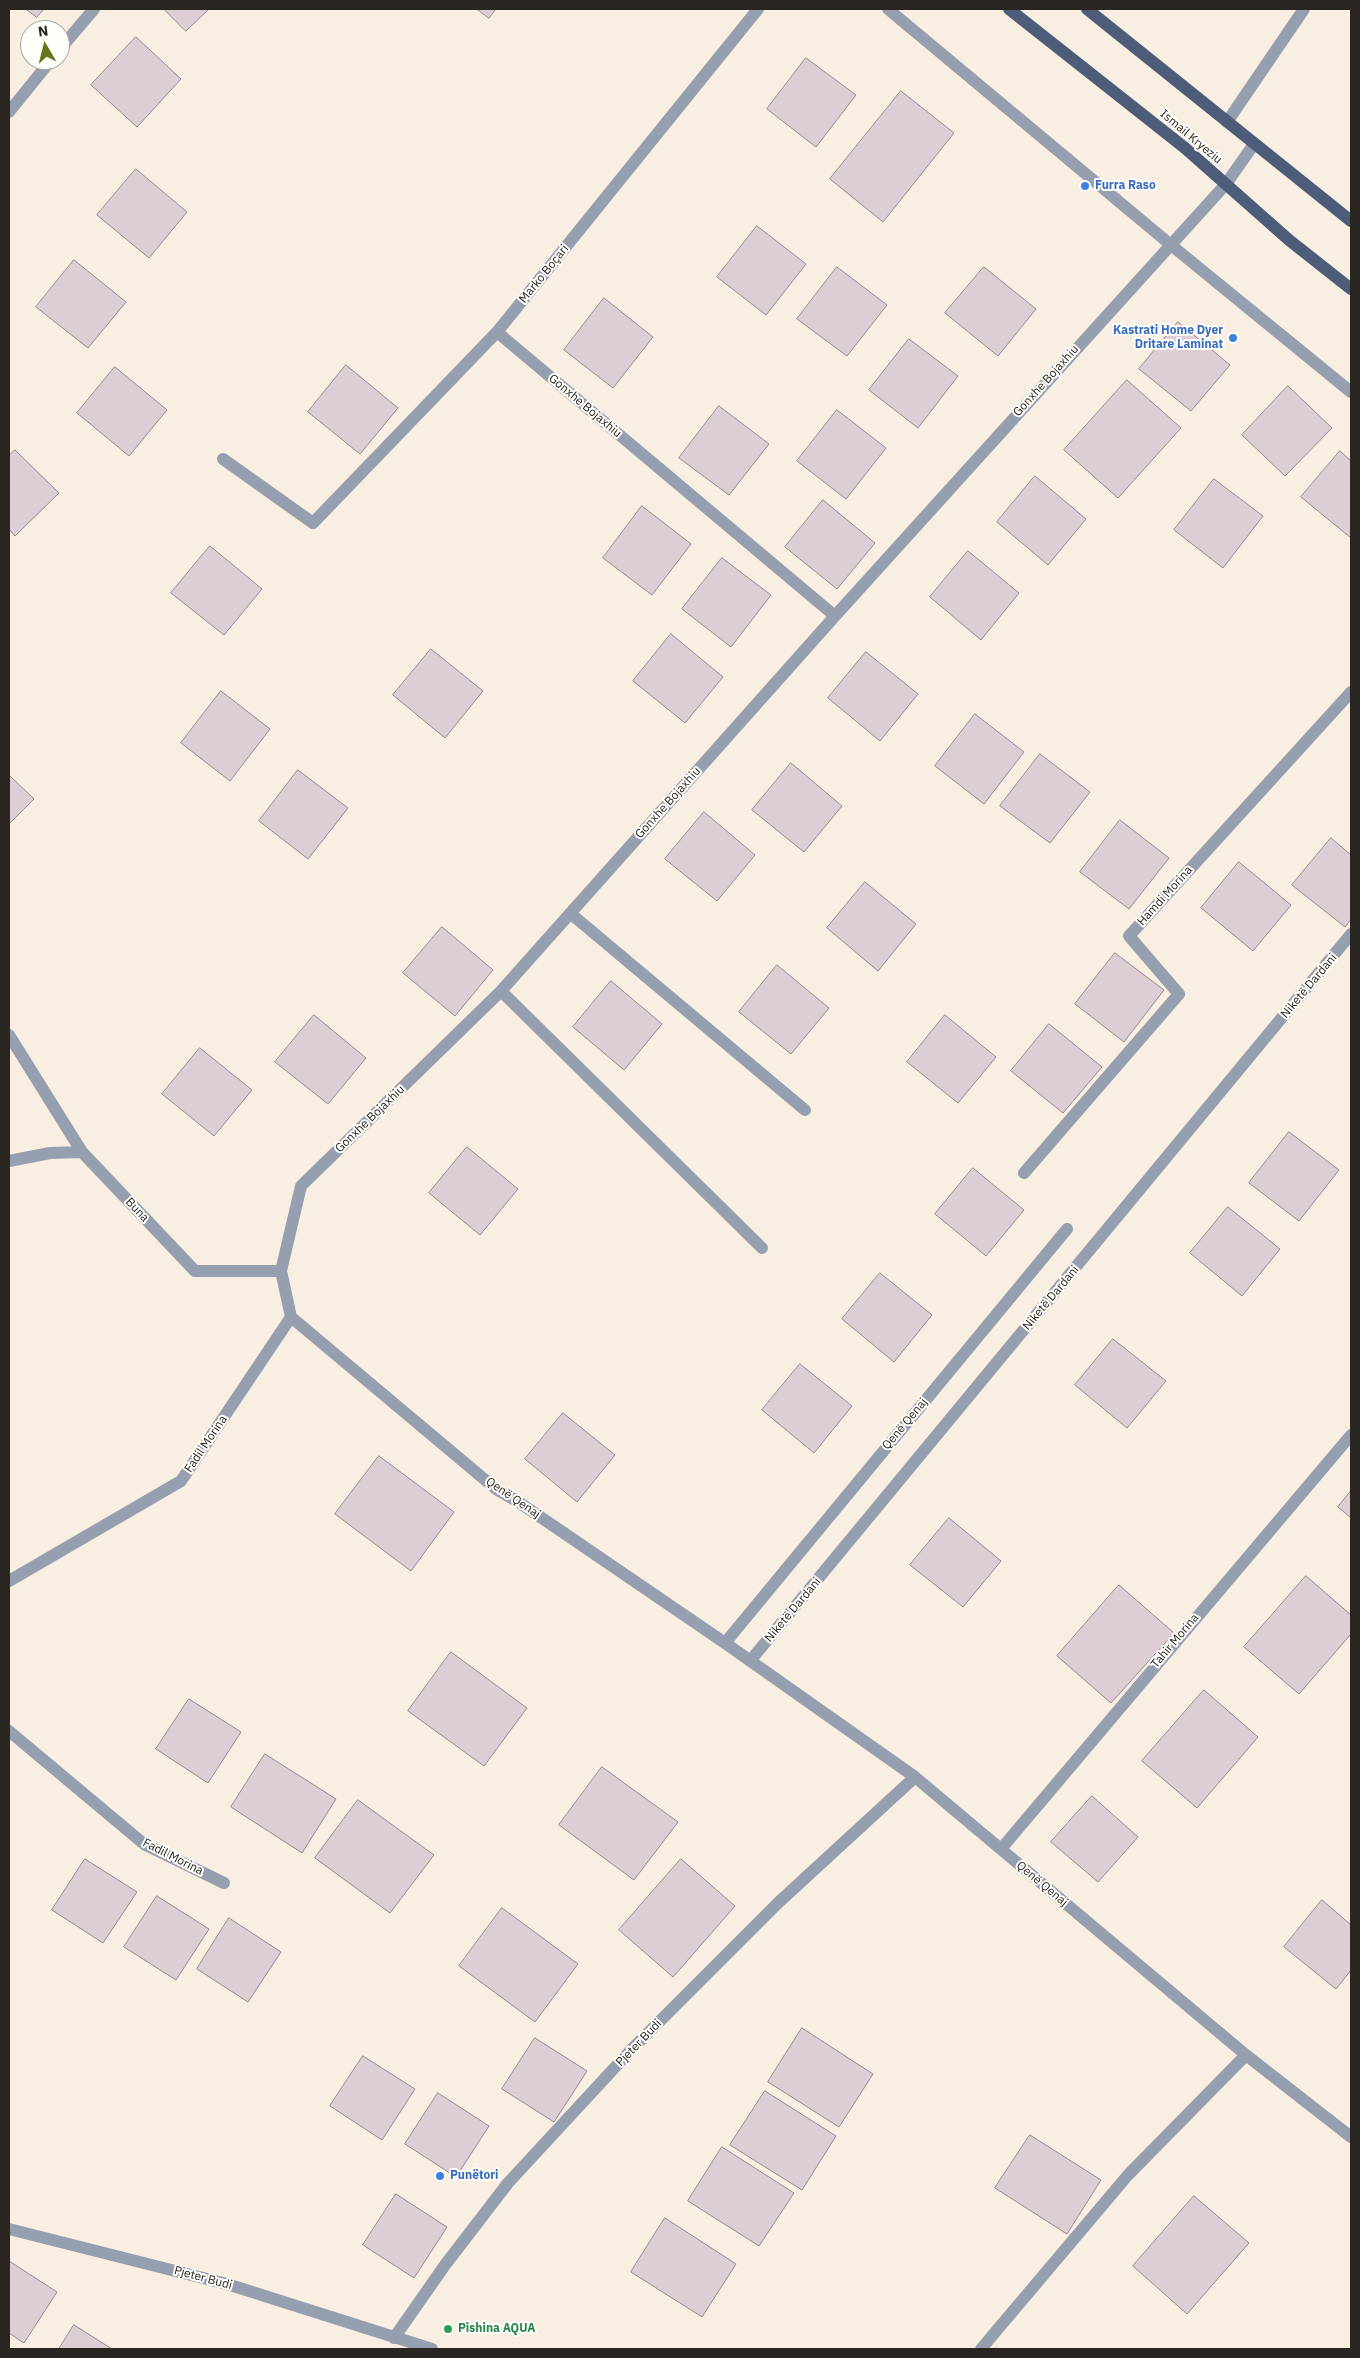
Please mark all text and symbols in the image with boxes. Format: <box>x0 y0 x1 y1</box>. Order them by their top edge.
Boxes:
north arrow <box>20 20 70 70</box>
text: N <box>37 22 49 41</box>
street label: Ismail Kryeziu <box>1157 107 1225 167</box>
place label: Furra Raso <box>1095 179 1156 193</box>
marker: Furra Raso <box>1079 180 1091 192</box>
street label: Marko Boçari <box>516 242 572 306</box>
place label: Kastrati Home Dyer Dritare Laminat <box>1113 324 1223 352</box>
marker: Kastrati Home Dyer Dritare Laminat <box>1227 332 1239 344</box>
street label: Gonxhe Bojaxhiu <box>1010 342 1082 420</box>
street label: Gonxhe Bojaxhiu <box>546 371 624 441</box>
street label: Gonxhe Bojaxhiu <box>632 764 704 842</box>
street label: Hamdi Morina <box>1134 863 1196 929</box>
street label: Niketë Dardani <box>1278 951 1340 1021</box>
street label: Gonxhe Bojaxhiu <box>332 1082 408 1156</box>
street label: Buna <box>122 1195 152 1225</box>
street label: Niketë Dardani <box>1020 1263 1082 1333</box>
street label: Qenë Qenaj <box>879 1395 931 1453</box>
street label: Fadil Morina <box>182 1413 230 1475</box>
street label: Qenë Qenaj <box>483 1475 543 1521</box>
street label: Niketë Dardani <box>762 1575 824 1645</box>
street label: Tahir Morina <box>1148 1611 1202 1671</box>
street label: Fadil Morina <box>140 1836 206 1878</box>
street label: Qenë Qenaj <box>1013 1858 1071 1910</box>
street label: Pjeter Budi <box>613 2017 665 2069</box>
place label: Punëtori <box>450 2169 499 2183</box>
marker: Punëtori <box>434 2170 446 2182</box>
street label: Pjeter Budi <box>172 2263 234 2293</box>
place label: Pishina AQUA <box>458 2322 535 2336</box>
marker: Pishina AQUA <box>442 2323 454 2335</box>

